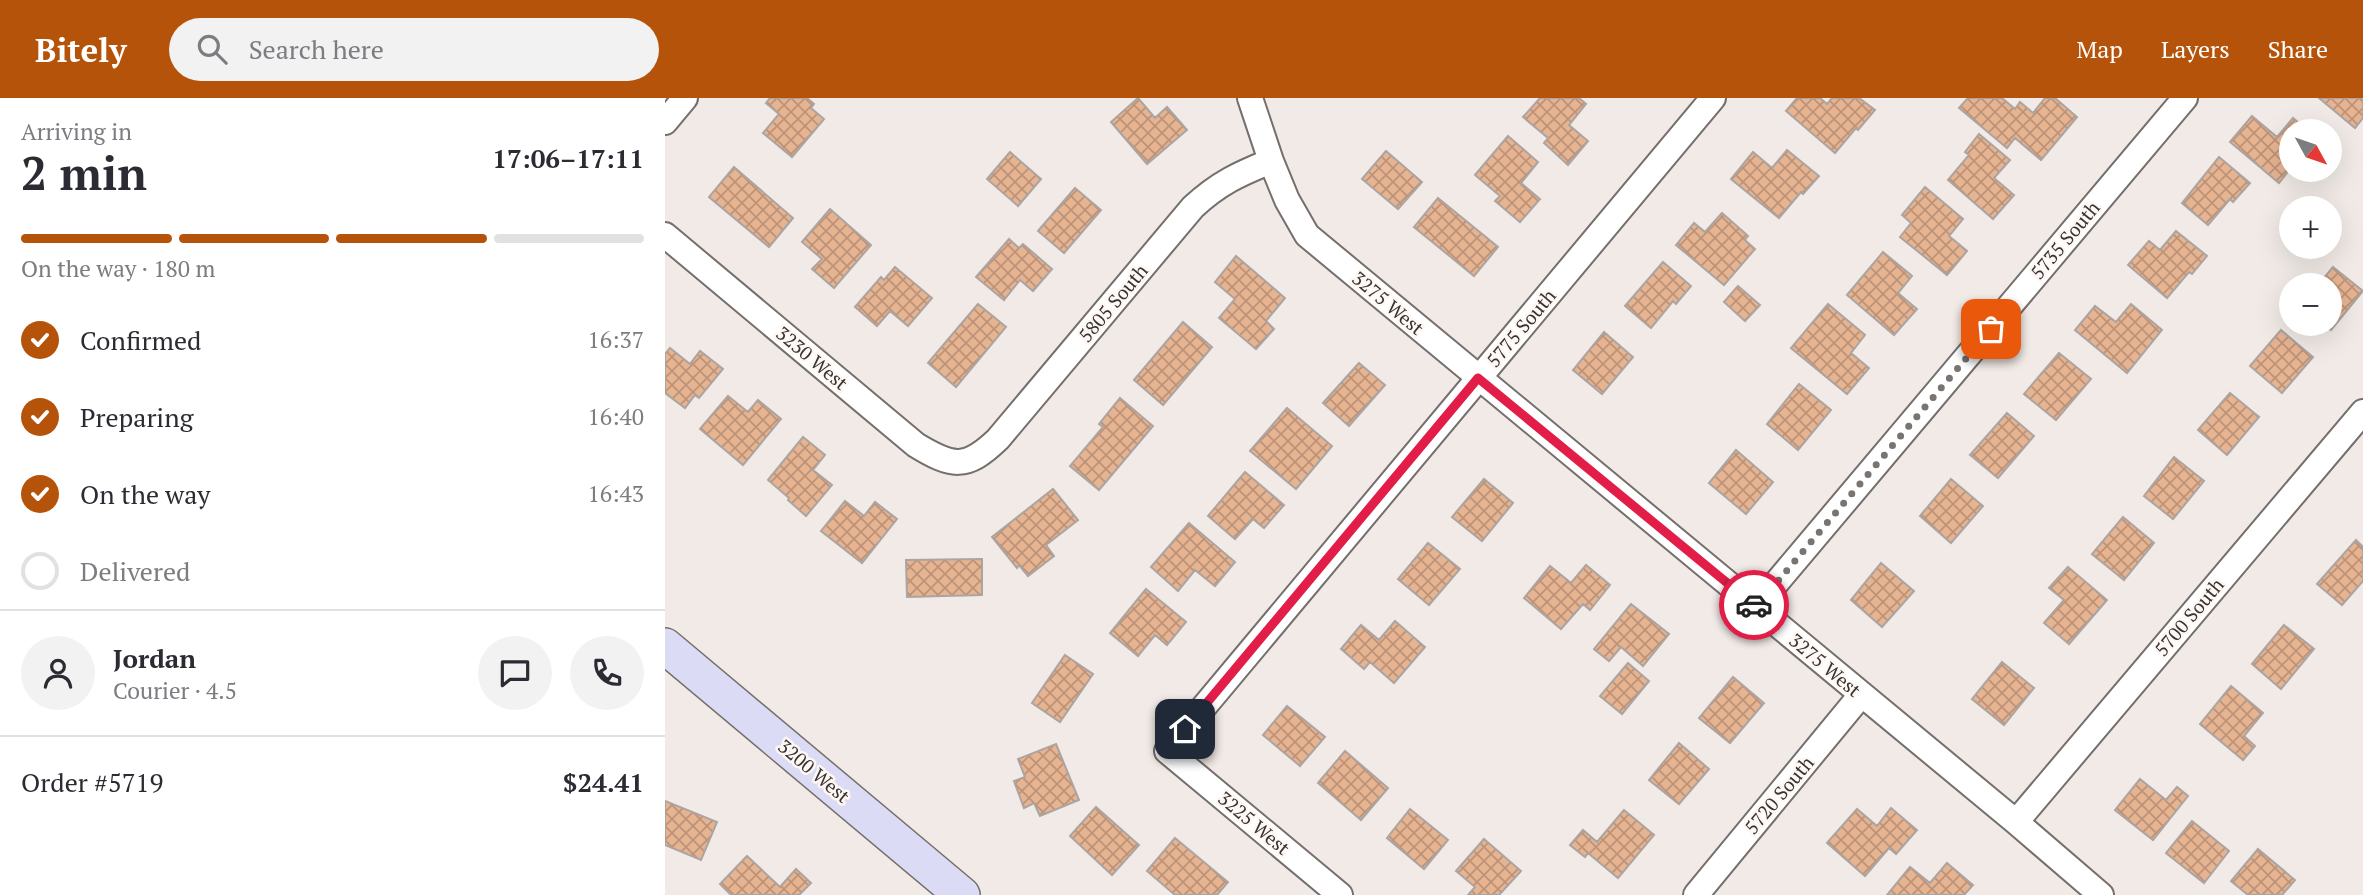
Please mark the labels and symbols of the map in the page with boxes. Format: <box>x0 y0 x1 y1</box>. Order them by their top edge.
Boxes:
north arrow <box>2279 119 2341 182</box>
street label: 5735 South <box>2025 195 2105 284</box>
street label: 5805 South <box>1073 258 1153 347</box>
street label: 3275 West <box>1347 265 1429 340</box>
street label: 5775 South <box>1481 283 1561 372</box>
pin <box>1961 299 2021 359</box>
street label: 3230 West <box>771 320 853 395</box>
courier <box>1719 570 1789 640</box>
street label: 5700 South <box>2149 572 2229 661</box>
street label: 3275 West <box>1784 627 1866 702</box>
pin <box>1155 699 1215 759</box>
street label: 3200 West <box>773 733 855 808</box>
street label: 5720 South <box>1739 750 1819 839</box>
street label: 3225 West <box>1213 785 1295 860</box>

